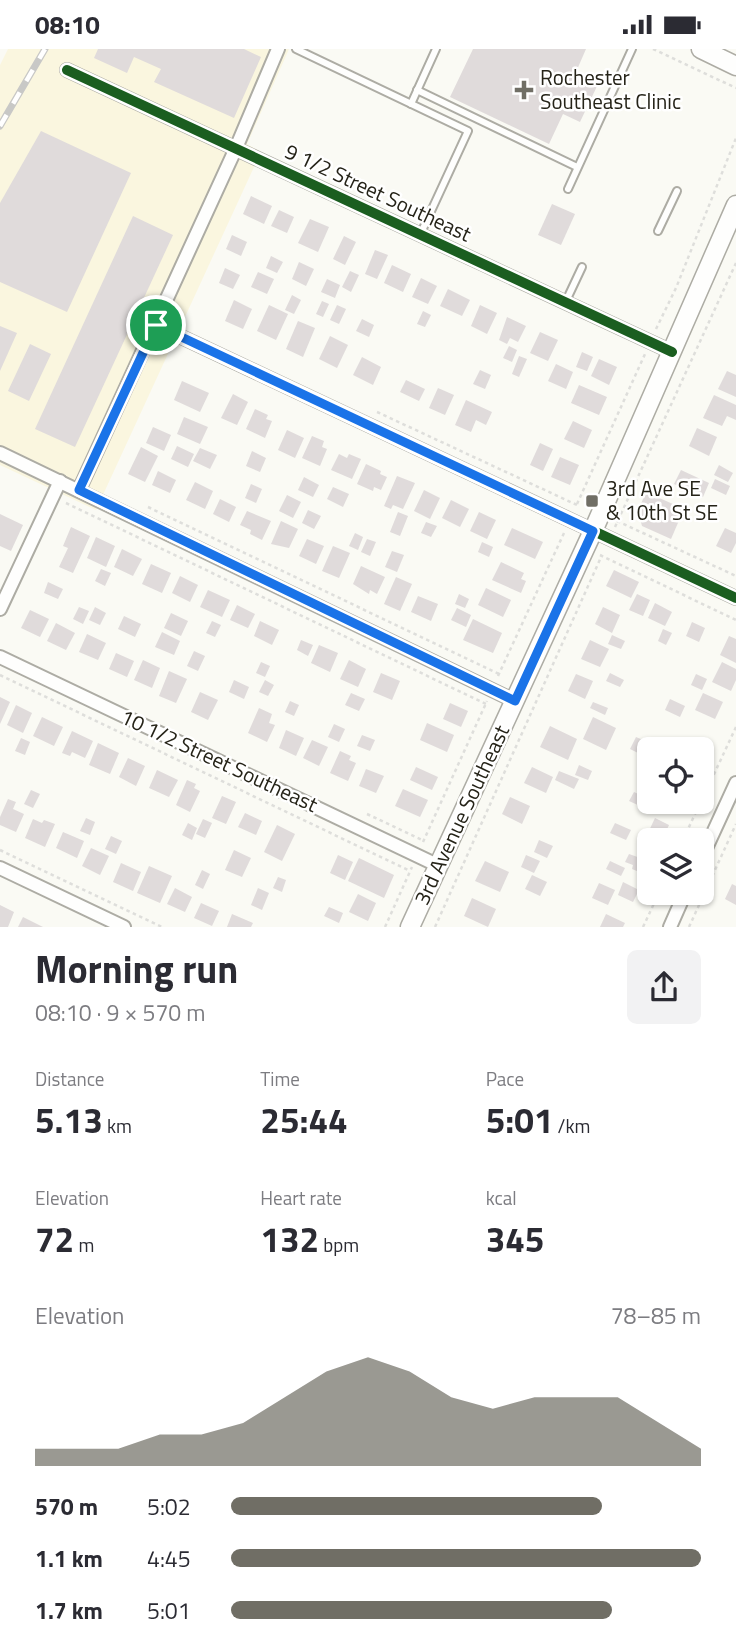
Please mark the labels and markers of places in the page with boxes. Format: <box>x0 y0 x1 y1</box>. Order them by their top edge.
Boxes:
place label: Rochester Southeast Clinic <box>540 61 681 117</box>
marker: Rochester Southeast Clinic <box>514 80 534 100</box>
pin <box>126 295 186 355</box>
place label: 3rd Ave SE & 10th St SE <box>606 472 718 528</box>
marker: 3rd Ave SE & 10th St SE <box>584 493 600 509</box>

